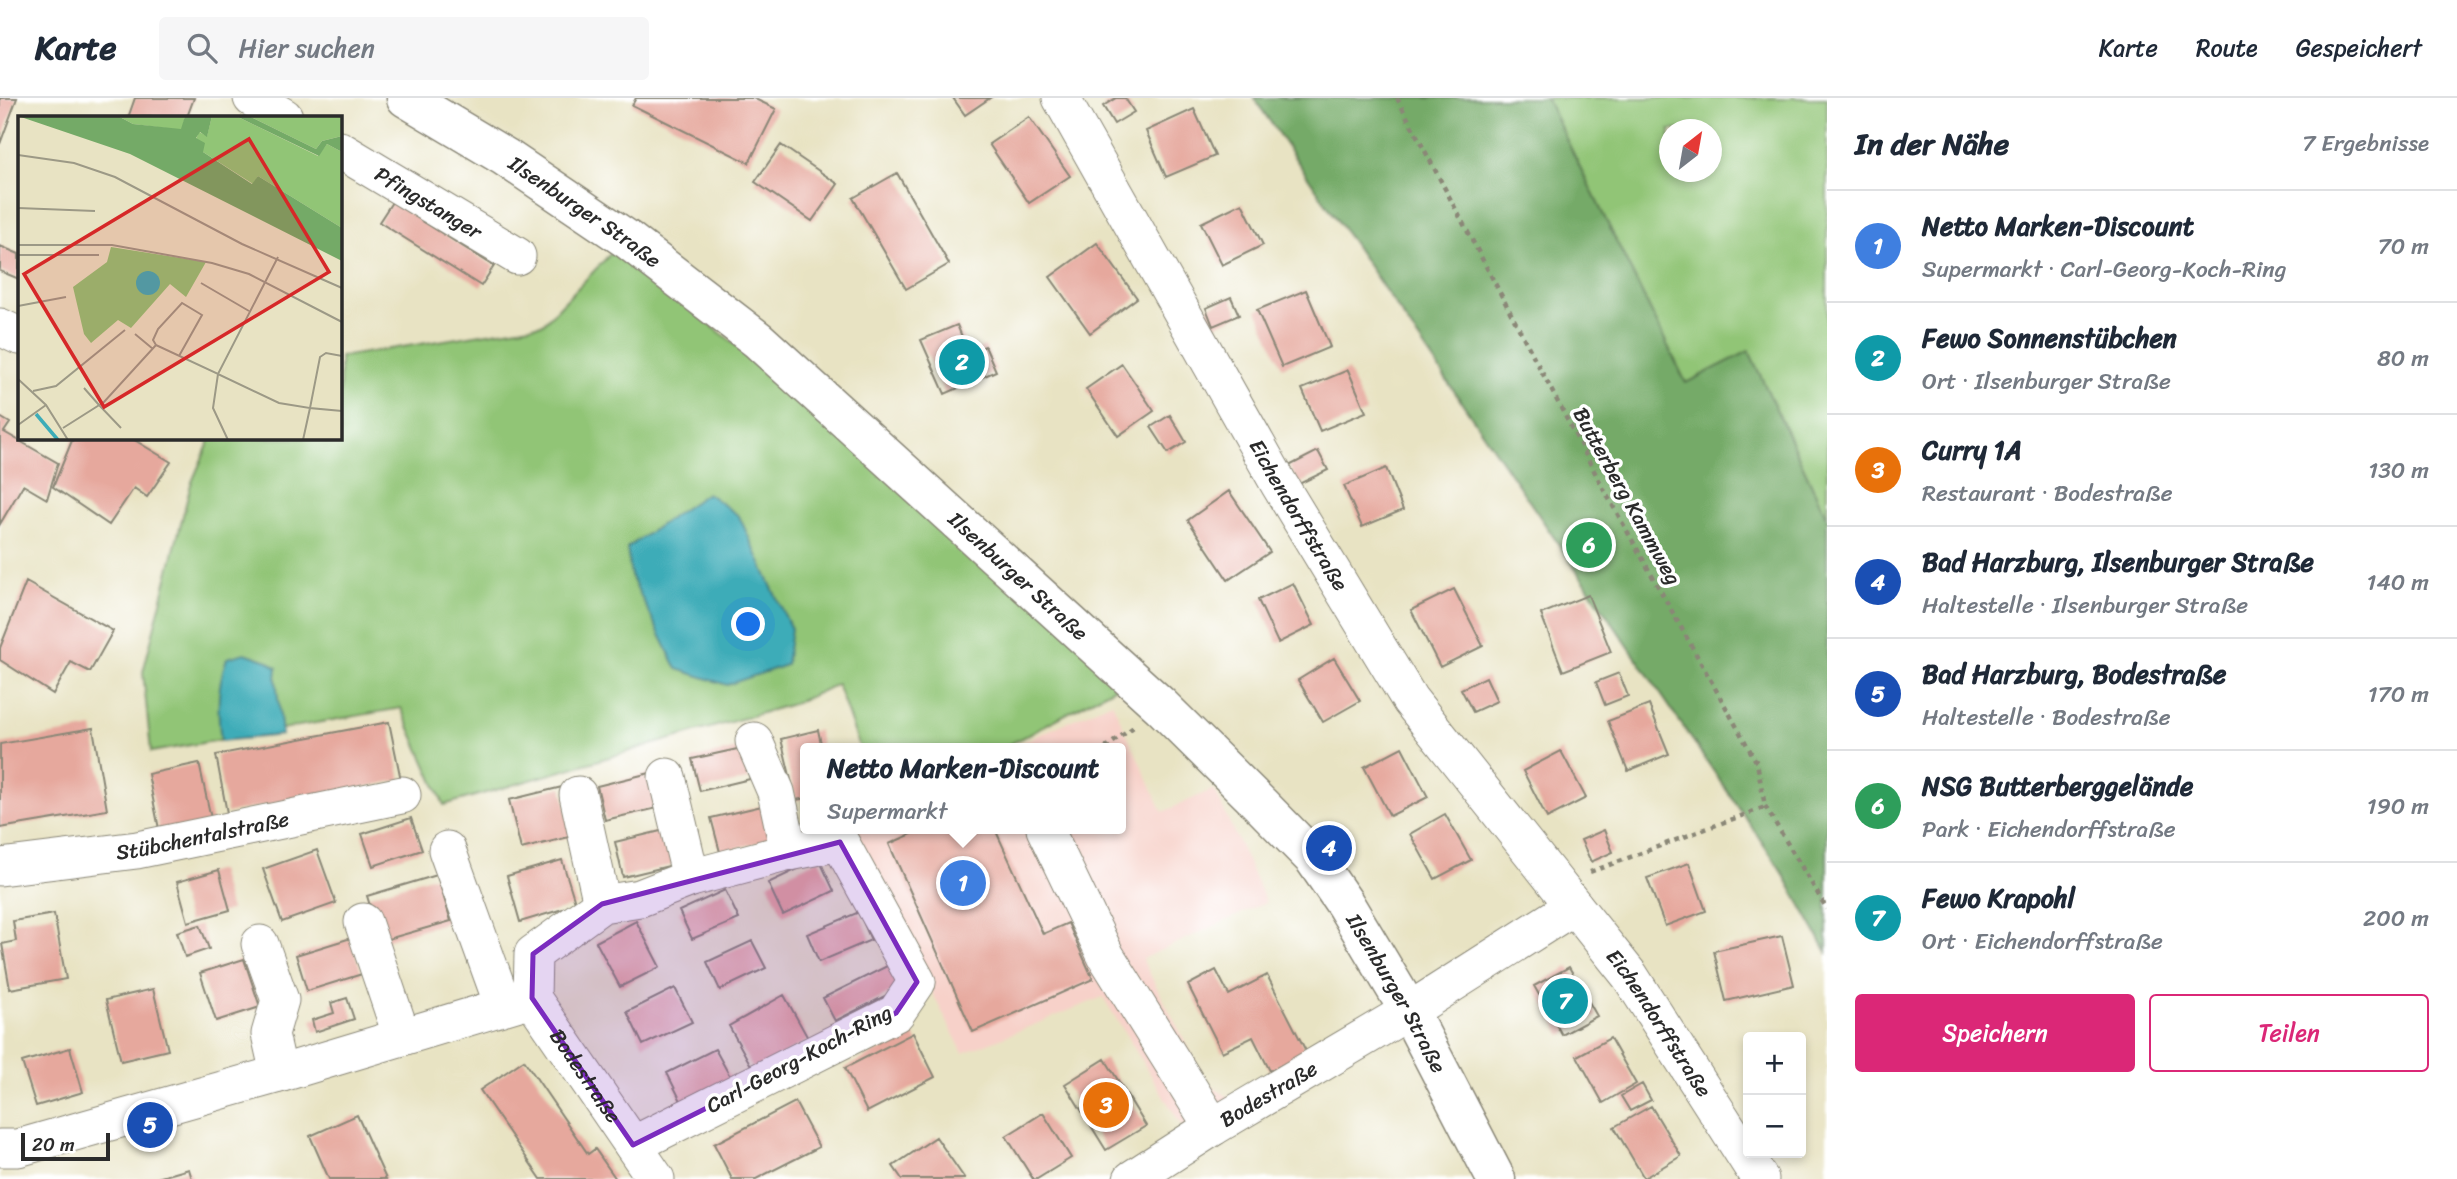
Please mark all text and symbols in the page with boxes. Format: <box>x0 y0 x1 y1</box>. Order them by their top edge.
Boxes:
search box <box>159 17 649 80</box>
text: Karte <box>35 19 117 77</box>
text: Hier suchen <box>239 25 375 71</box>
text: Karte <box>2099 27 2158 69</box>
text: Route <box>2196 27 2258 69</box>
text: Gespeichert <box>2296 27 2422 69</box>
icon: search <box>183 29 221 67</box>
inset map <box>18 116 341 439</box>
text: In der Nähe <box>1855 117 2009 171</box>
north arrow <box>1659 119 1722 182</box>
text: 7 Ergebnisse <box>2302 123 2429 164</box>
street label: Ilsenburger Straße <box>499 145 670 278</box>
street label: Pfingstanger <box>367 156 491 251</box>
text: Netto Marken-Discount <box>1922 203 2194 249</box>
text: 1 <box>1873 226 1883 267</box>
text: 70 m <box>2378 226 2429 267</box>
text: Supermarkt · Carl-Georg-Koch-Ring <box>1922 249 2286 290</box>
text: Fewo Sonnenstübchen <box>1922 315 2177 361</box>
pin: 2 <box>939 336 985 388</box>
text: 2 <box>1871 338 1885 379</box>
text: 80 m <box>2377 338 2429 379</box>
text: Ort · Ilsenburger Straße <box>1922 361 2171 402</box>
street label: Butterberg Kammweg <box>1562 400 1692 592</box>
text: Curry 1A <box>1922 427 2022 473</box>
street label: Eichendorffstraße <box>1238 432 1359 599</box>
text: 3 <box>1872 450 1884 491</box>
text: 130 m <box>2368 450 2429 491</box>
text: Restaurant · Bodestraße <box>1922 473 2173 514</box>
street label: Ilsenburger Straße <box>938 501 1097 651</box>
pin: 6 <box>1566 519 1612 571</box>
text: Bad Harzburg, Ilsenburger Straße <box>1922 539 2314 585</box>
text: 4 <box>1871 562 1885 603</box>
text: 140 m <box>2367 562 2429 603</box>
text: Haltestelle · Ilsenburger Straße <box>1922 585 2248 626</box>
your location <box>731 607 765 641</box>
text: Bad Harzburg, Bodestraße <box>1922 651 2226 697</box>
text: 5 <box>1871 674 1885 715</box>
text: 170 m <box>2368 674 2429 715</box>
text: Haltestelle · Bodestraße <box>1922 697 2171 738</box>
popup <box>800 743 1126 834</box>
text: Netto Marken-Discount <box>827 745 1099 791</box>
text: NSG Butterberggelände <box>1922 763 2193 809</box>
text: 6 <box>1871 786 1885 827</box>
text: 190 m <box>2367 786 2429 827</box>
text: Supermarkt <box>827 791 947 832</box>
street label: Stübchentalstraße <box>114 800 293 871</box>
text: Park · Eichendorffstraße <box>1922 809 2176 850</box>
pin: 4 <box>1306 822 1352 874</box>
pin: 1 <box>940 857 986 909</box>
text: Fewo Krapohl <box>1922 875 2075 921</box>
text: 7 <box>1871 898 1885 939</box>
text: 200 m <box>2363 898 2429 939</box>
street label: Ilsenburger Straße <box>1335 905 1457 1080</box>
text: Ort · Eichendorffstraße <box>1922 921 2163 962</box>
street label: Eichendorffstraße <box>1596 940 1722 1105</box>
pin: 7 <box>1542 975 1588 1027</box>
street label: Carl-Georg-Koch-Ring <box>699 994 899 1124</box>
button: Speichern <box>1855 994 2135 1072</box>
button: Teilen <box>2149 994 2429 1072</box>
street label: Bodestraße <box>539 1021 632 1132</box>
map controls <box>1743 1032 1806 1158</box>
button: + <box>1743 1032 1806 1095</box>
street label: Bodestraße <box>1212 1050 1325 1138</box>
pin: 3 <box>1083 1079 1129 1131</box>
button: − <box>1743 1095 1806 1158</box>
pin: 5 <box>127 1099 173 1151</box>
text: 20 m <box>32 1128 75 1161</box>
scale bar <box>21 1130 110 1162</box>

